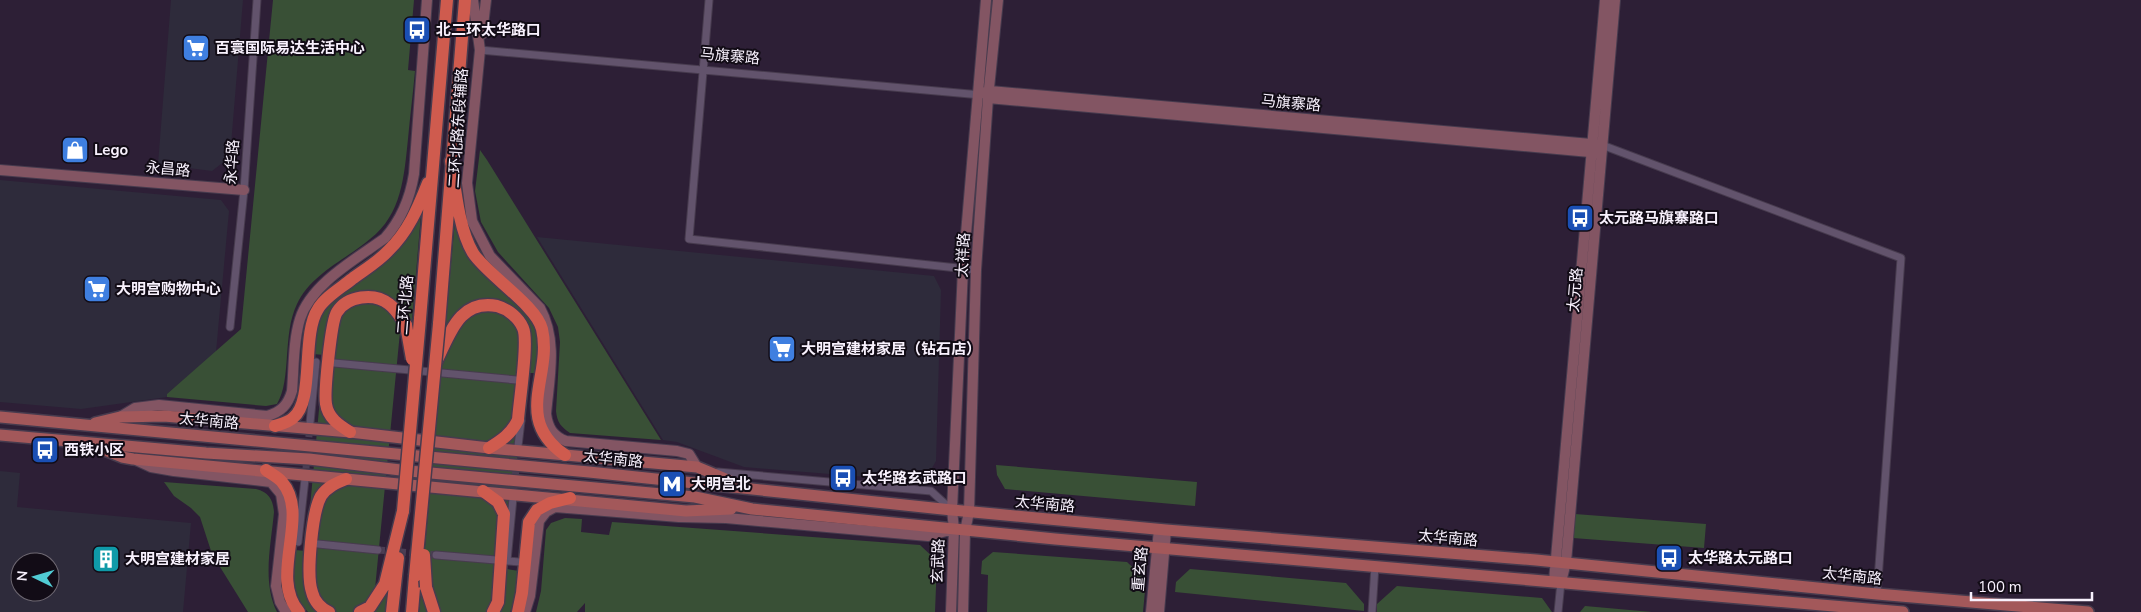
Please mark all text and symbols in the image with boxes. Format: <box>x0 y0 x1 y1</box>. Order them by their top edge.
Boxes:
bus stop icon: 北二环太华路口 <box>402 15 432 45</box>
place label: 北二环太华路口 <box>436 20 541 40</box>
supermarket icon: 百寰国际易达生活中心 <box>181 33 211 63</box>
place label: 百寰国际易达生活中心 <box>215 38 365 58</box>
street label: 马旗寨路 <box>699 43 761 69</box>
street label: 二环北路东段辅路 <box>444 67 472 189</box>
street label: 马旗寨路 <box>1260 90 1322 116</box>
shop icon: Lego <box>60 135 90 165</box>
street label: 永华路 <box>220 139 244 185</box>
place label: Lego <box>94 140 129 160</box>
street label: 永昌路 <box>145 157 191 181</box>
bus stop icon: 太元路马旗寨路口 <box>1565 203 1595 233</box>
place label: 太元路马旗寨路口 <box>1599 208 1719 228</box>
street label: 太祥路 <box>952 232 974 278</box>
street label: 太元路 <box>1563 267 1587 313</box>
supermarket icon: 大明宫购物中心 <box>82 274 112 304</box>
street label: 二环北路 <box>392 274 418 336</box>
place label: 大明宫购物中心 <box>116 279 221 299</box>
supermarket icon: 大明宫建材家居（钻石店） <box>767 334 797 364</box>
place label: 大明宫建材家居（钻石店） <box>801 339 981 359</box>
street label: 太华南路 <box>178 408 240 434</box>
bus stop icon: 西铁小区 <box>30 435 60 465</box>
place label: 西铁小区 <box>64 440 124 460</box>
street label: 太华南路 <box>582 446 644 472</box>
bus stop icon: 太华路玄武路口 <box>828 463 858 493</box>
place label: 太华路玄武路口 <box>862 468 967 488</box>
metro station icon: 大明宫北 <box>657 469 687 499</box>
place label: 大明宫北 <box>691 474 751 494</box>
street label: 太华南路 <box>1014 491 1076 517</box>
street label: 太华南路 <box>1417 525 1479 551</box>
street label: 玄武路 <box>927 538 949 584</box>
bus stop icon: 太华路太元路口 <box>1654 543 1684 573</box>
building icon: 大明宫建材家居 <box>91 544 121 574</box>
street label: 重玄路 <box>1128 546 1152 592</box>
place label: 太华路太元路口 <box>1688 548 1793 568</box>
place label: 大明宫建材家居 <box>125 549 230 569</box>
north arrow <box>10 552 60 602</box>
street label: 太华南路 <box>1821 563 1883 589</box>
text: N <box>13 570 32 582</box>
scale bar <box>1971 570 2092 602</box>
text: 100 m <box>1978 577 2022 597</box>

